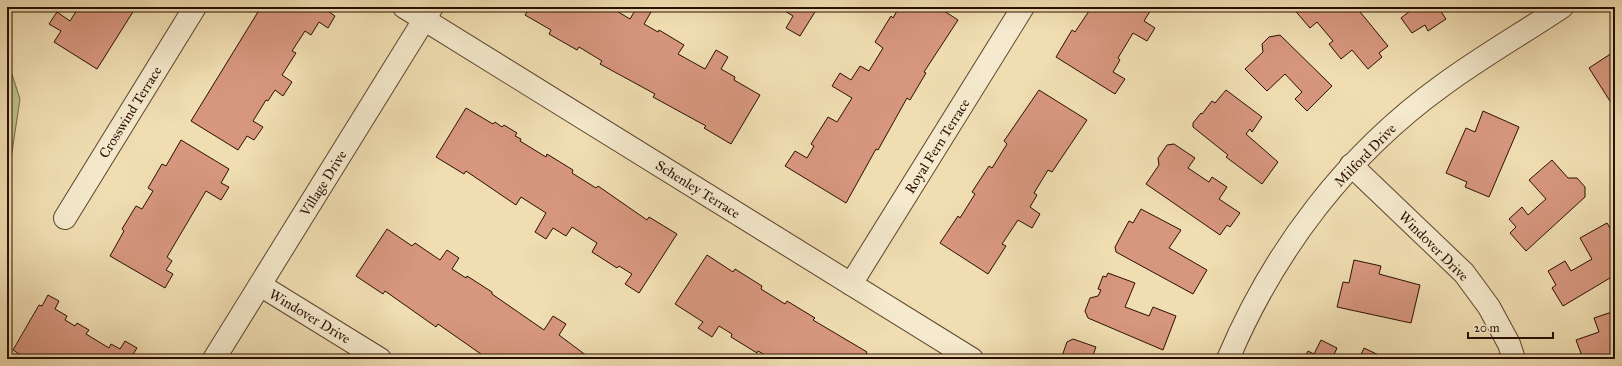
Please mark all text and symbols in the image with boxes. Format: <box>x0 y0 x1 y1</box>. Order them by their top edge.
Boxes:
street label: Crosswind Terrace <box>95 63 166 161</box>
street label: Royal Fern Terrace <box>901 95 974 197</box>
street label: Milford Drive <box>1331 120 1400 191</box>
street label: Village Drive <box>296 147 351 220</box>
street label: Schenley Terrace <box>652 157 743 222</box>
street label: Windover Drive <box>1395 208 1472 285</box>
street label: Windover Drive <box>266 285 354 347</box>
scale bar <box>1468 314 1553 340</box>
text: 20 m <box>1474 321 1500 335</box>

